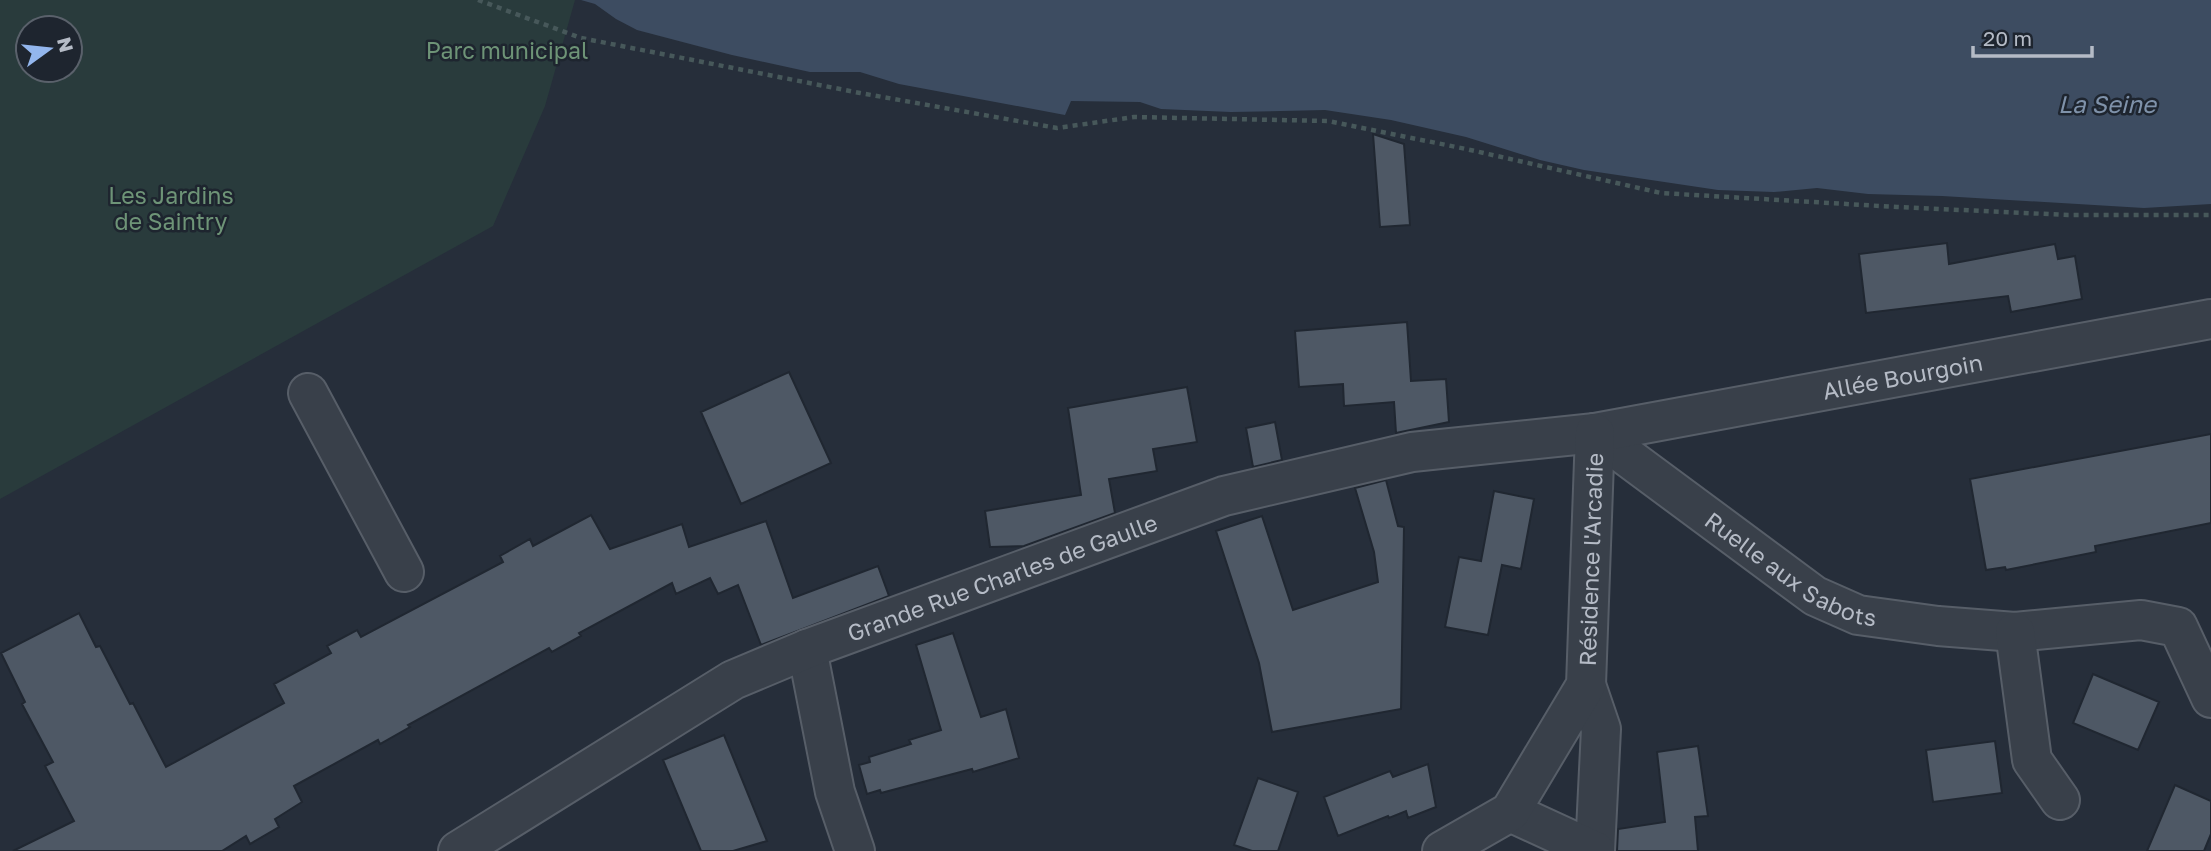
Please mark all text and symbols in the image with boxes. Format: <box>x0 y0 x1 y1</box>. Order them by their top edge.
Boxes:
north arrow <box>14 14 84 84</box>
scale bar <box>1973 14 2092 58</box>
text: 20 m <box>1983 25 2032 51</box>
text: N <box>53 35 79 54</box>
park label: Parc municipal <box>426 36 588 64</box>
water label: La Seine <box>2058 89 2158 118</box>
park label: Les Jardins de Saintry <box>108 181 234 235</box>
street label: Allée Bourgoin <box>1820 348 1985 405</box>
street label: Résidence l'Arcadie <box>1573 452 1608 667</box>
street label: Ruelle aux Sabots <box>1700 506 1878 631</box>
street label: Grande Rue Charles de Gaulle <box>843 508 1161 647</box>

